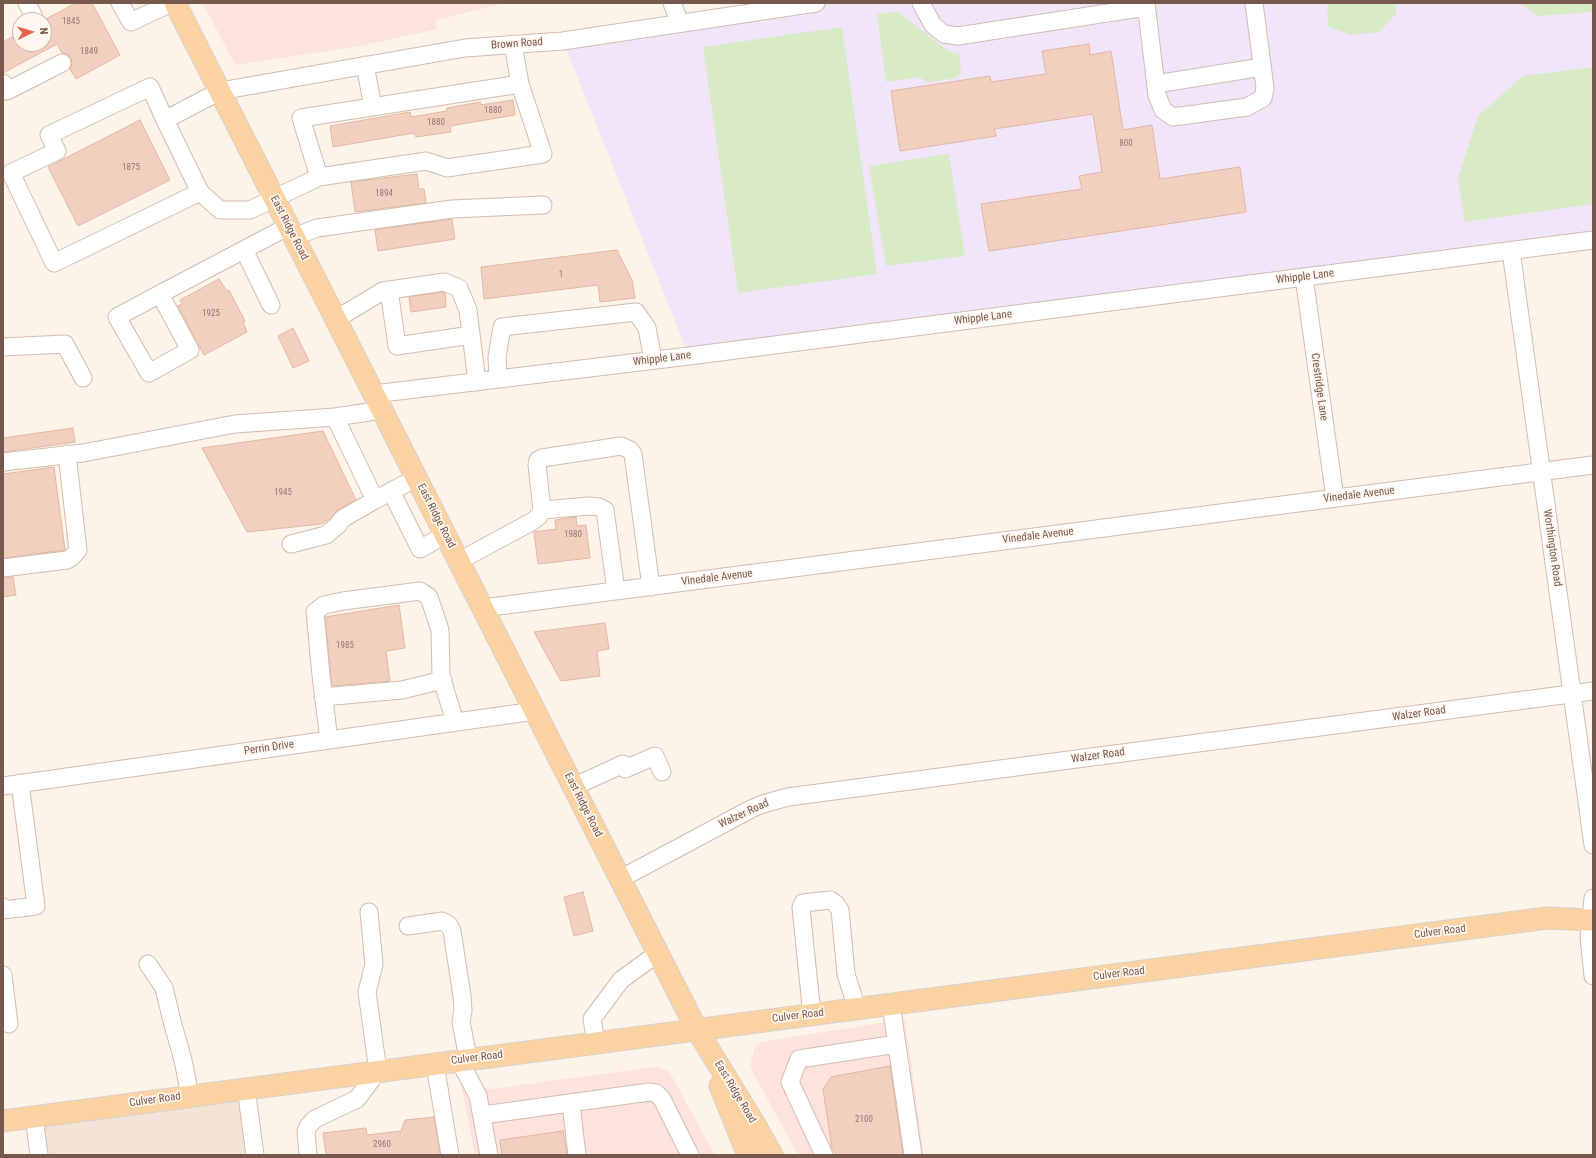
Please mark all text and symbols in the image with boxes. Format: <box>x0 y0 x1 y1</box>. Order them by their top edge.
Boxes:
north arrow <box>12 12 52 52</box>
house number: 1845 <box>62 17 80 27</box>
text: N <box>37 27 50 35</box>
street label: Brown Road <box>491 36 543 52</box>
house number: 1849 <box>80 47 98 57</box>
house number: 1880 <box>484 106 502 116</box>
house number: 1880 <box>427 118 445 128</box>
house number: 800 <box>1119 139 1133 149</box>
house number: 1875 <box>122 163 140 173</box>
house number: 1894 <box>375 189 393 199</box>
street label: East Ridge Road <box>267 194 311 262</box>
street label: Whipple Lane <box>1275 267 1335 287</box>
house number: 1 <box>559 270 563 280</box>
street label: Whipple Lane <box>953 308 1013 328</box>
house number: 1925 <box>202 309 220 319</box>
street label: Whipple Lane <box>632 349 692 369</box>
street label: Crestridge Lane <box>1308 352 1330 422</box>
street label: East Ridge Road <box>414 482 458 550</box>
street label: Vinedale Avenue <box>1323 484 1395 506</box>
house number: 1945 <box>274 488 292 498</box>
street label: Worthington Road <box>1540 509 1564 587</box>
street label: Vinedale Avenue <box>1002 525 1074 547</box>
house number: 1980 <box>564 530 582 540</box>
street label: Vinedale Avenue <box>681 567 753 589</box>
house number: 1985 <box>336 641 354 651</box>
street label: Walzer Road <box>1391 704 1447 724</box>
street label: Perrin Drive <box>243 738 295 758</box>
street label: Walzer Road <box>1070 746 1126 766</box>
street label: East Ridge Road <box>561 771 605 839</box>
street label: Walzer Road <box>717 797 771 831</box>
street label: Culver Road <box>1413 922 1467 942</box>
street label: Culver Road <box>1092 964 1146 984</box>
street label: Culver Road <box>771 1006 825 1026</box>
street label: Culver Road <box>450 1048 504 1068</box>
street label: East Ridge Road <box>711 1058 759 1126</box>
street label: Culver Road <box>128 1090 182 1110</box>
house number: 2100 <box>855 1115 873 1125</box>
house number: 2960 <box>373 1140 391 1150</box>

